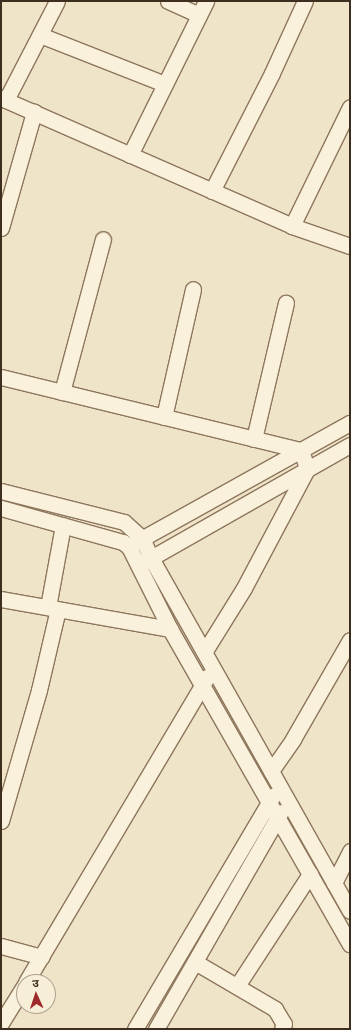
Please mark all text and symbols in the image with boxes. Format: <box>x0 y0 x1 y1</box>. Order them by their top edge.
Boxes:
north arrow <box>16 974 56 1014</box>
text: उ <box>32 975 39 990</box>

